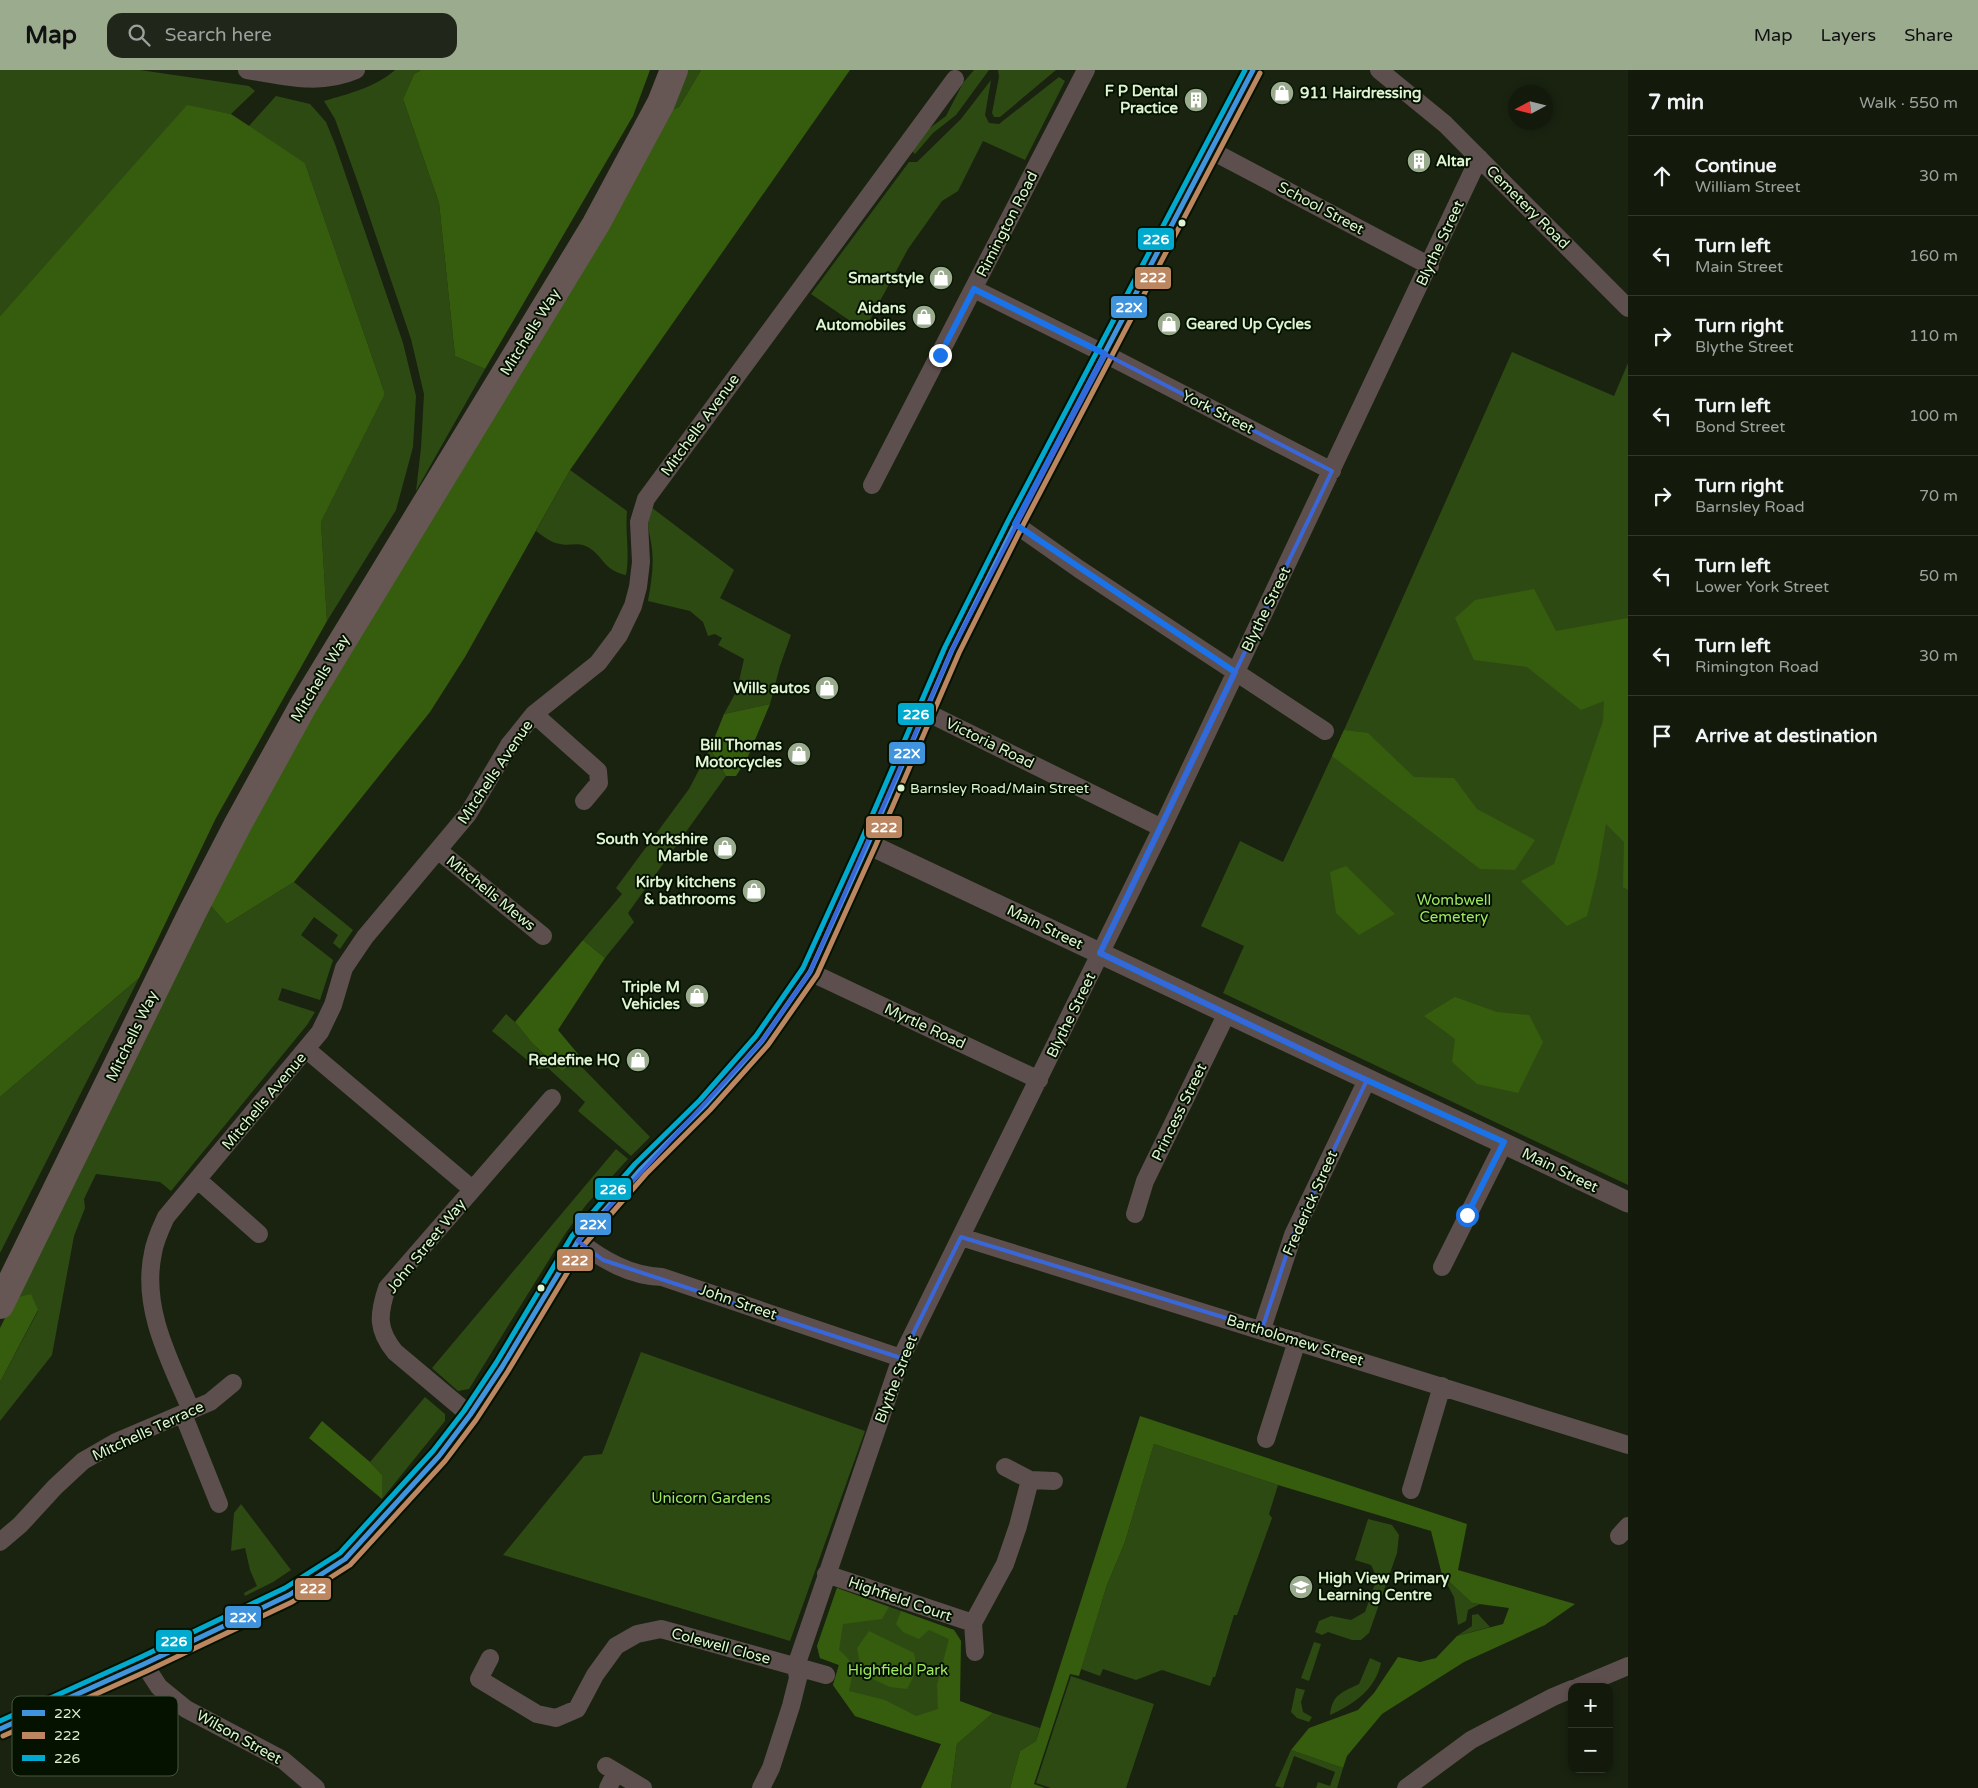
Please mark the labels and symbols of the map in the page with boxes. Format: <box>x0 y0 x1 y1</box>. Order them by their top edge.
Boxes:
shop icon: 911 Hairdressing <box>1269 80 1295 106</box>
place label: F P Dental Practice <box>1105 82 1178 117</box>
place label: 911 Hairdressing <box>1300 84 1421 103</box>
north arrow <box>1508 85 1553 130</box>
building icon: F P Dental Practice <box>1183 87 1209 113</box>
building icon: Altar <box>1406 148 1432 174</box>
place label: Altar <box>1436 152 1471 170</box>
street label: Cemetery Road <box>1483 162 1573 252</box>
street label: Rimington Road <box>973 168 1041 280</box>
street label: School Street <box>1275 178 1367 238</box>
street label: Blythe Street <box>1412 197 1468 289</box>
unlabelled marker <box>1177 218 1187 228</box>
line badge: 226 <box>1137 227 1175 251</box>
text: 226 <box>1143 231 1169 248</box>
shop icon: Smartstyle <box>928 265 954 291</box>
line badge: 222 <box>1134 266 1172 290</box>
place label: Smartstyle <box>848 269 925 288</box>
text: 222 <box>1140 269 1166 286</box>
street label: Mitchells Way <box>496 285 564 379</box>
line badge: 22X <box>1110 295 1148 319</box>
place label: Aidans Automobiles <box>816 299 906 334</box>
text: 22X <box>1116 299 1143 316</box>
shop icon: Aidans Automobiles <box>911 304 937 330</box>
shop icon: Geared Up Cycles <box>1156 311 1182 337</box>
place label: Geared Up Cycles <box>1186 315 1311 334</box>
route end <box>929 344 952 367</box>
street label: Mitchells Avenue <box>657 371 743 479</box>
street label: York Street <box>1179 386 1257 438</box>
street label: Blythe Street <box>1238 563 1294 655</box>
street label: Mitchells Way <box>287 631 353 725</box>
shop icon: Wills autos <box>814 675 840 701</box>
place label: Wills autos <box>733 679 810 697</box>
line badge: 226 <box>897 702 935 726</box>
text: 226 <box>903 706 929 723</box>
street label: Victoria Road <box>943 714 1037 772</box>
street label: Mitchells Avenue <box>454 717 536 827</box>
place label: Bill Thomas Motorcycles <box>695 736 782 772</box>
shop icon: Bill Thomas Motorcycles <box>786 741 812 767</box>
line badge: 22X <box>888 741 926 765</box>
text: 22X <box>894 745 921 762</box>
place label: Barnsley Road/Main Street <box>910 780 1090 797</box>
marker: Barnsley Road/Main Street <box>896 783 906 793</box>
line badge: 222 <box>865 815 903 839</box>
text: 222 <box>871 819 897 836</box>
place label: South Yorkshire Marble <box>596 830 709 865</box>
shop icon: South Yorkshire Marble <box>712 835 738 861</box>
street label: Mitchells Mews <box>443 851 539 935</box>
place label: Kirby kitchens & bathrooms <box>636 873 736 908</box>
shop icon: Kirby kitchens & bathrooms <box>741 878 767 904</box>
park label: Wombwell Cemetery <box>1417 891 1491 926</box>
street label: Main Street <box>1004 901 1086 953</box>
street label: Blythe Street <box>1043 969 1099 1061</box>
place label: Triple M Vehicles <box>621 978 680 1013</box>
shop icon: Triple M Vehicles <box>684 983 710 1009</box>
street label: Mitchells Way <box>102 988 162 1084</box>
street label: Myrtle Road <box>881 999 969 1053</box>
shop icon: Redefine HQ <box>625 1047 651 1073</box>
street label: Mitchells Avenue <box>218 1049 310 1153</box>
place label: Redefine HQ <box>528 1051 620 1069</box>
street label: Princess Street <box>1148 1060 1210 1164</box>
street label: Main Street <box>1519 1144 1601 1196</box>
street label: Frederick Street <box>1279 1147 1341 1258</box>
line badge: 226 <box>594 1177 632 1201</box>
text: 226 <box>600 1181 626 1198</box>
street label: John Street Way <box>383 1195 469 1297</box>
route start <box>1456 1204 1479 1227</box>
line badge: 22X <box>574 1212 612 1236</box>
text: 22X <box>580 1216 607 1233</box>
line badge: 222 <box>556 1248 594 1272</box>
text: 222 <box>562 1252 588 1269</box>
street label: John Street <box>697 1280 780 1324</box>
unlabelled marker <box>536 1283 546 1293</box>
street label: Bartholomew Street <box>1224 1311 1366 1369</box>
street label: Blythe Street <box>871 1332 921 1425</box>
street label: Mitchells Terrace <box>89 1397 207 1465</box>
park label: Unicorn Gardens <box>651 1489 771 1507</box>
place label: High View Primary Learning Centre <box>1318 1569 1449 1605</box>
street label: Highfield Court <box>846 1573 954 1625</box>
school or university icon: High View Primary Learning Centre <box>1288 1574 1314 1600</box>
line badge: 222 <box>294 1577 332 1601</box>
text: 222 <box>300 1580 326 1597</box>
line badge: 22X <box>224 1605 262 1629</box>
text: 22X <box>230 1609 257 1626</box>
street label: Colewell Close <box>669 1624 773 1668</box>
line badge: 226 <box>155 1629 193 1653</box>
text: 226 <box>161 1633 187 1650</box>
park label: Highfield Park <box>848 1661 948 1679</box>
legend <box>12 1696 178 1776</box>
text: 22X <box>54 1705 81 1722</box>
street label: Wilson Street <box>193 1706 285 1768</box>
text: 222 <box>54 1727 80 1744</box>
text: 226 <box>54 1750 81 1767</box>

